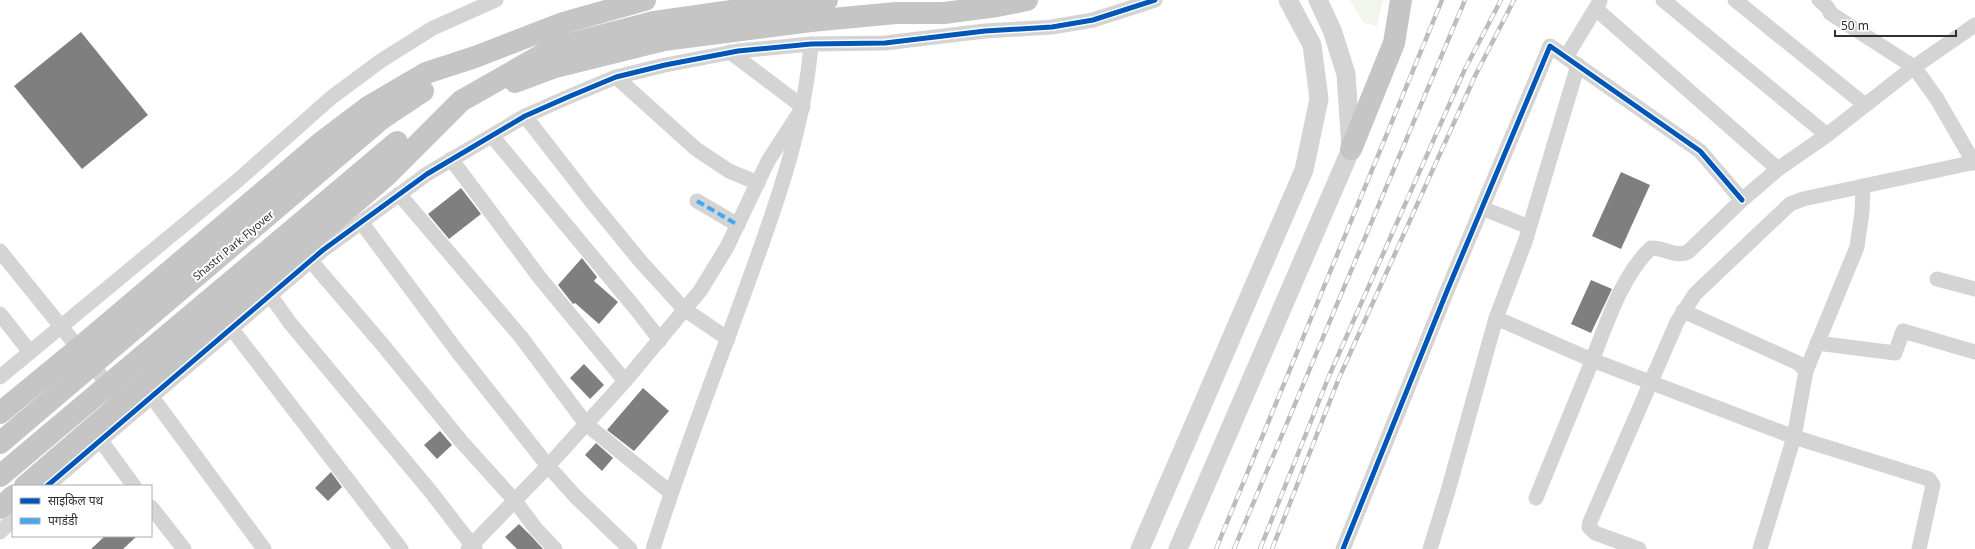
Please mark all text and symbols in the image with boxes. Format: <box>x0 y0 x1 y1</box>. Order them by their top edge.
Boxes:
scale bar <box>1835 12 1956 38</box>
text: 50 m <box>1841 17 1869 34</box>
street label: Shastri Park Flyover <box>189 206 277 283</box>
legend <box>12 485 152 537</box>
text: साइकिल पथ <box>48 492 104 509</box>
text: पगडंडी <box>48 512 78 529</box>

